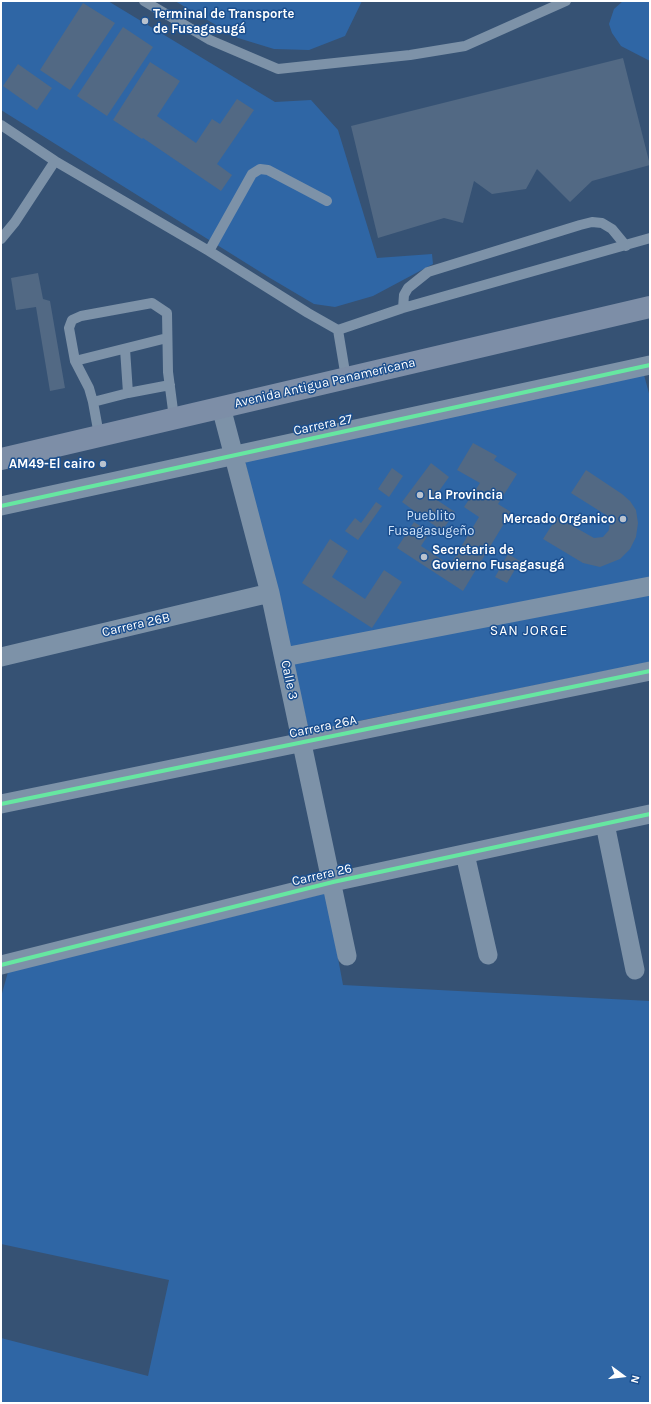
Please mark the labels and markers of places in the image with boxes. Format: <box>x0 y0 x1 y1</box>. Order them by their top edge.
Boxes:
place label: Terminal de Transporte de Fusagasugá <box>153 6 294 37</box>
marker: Terminal de Transporte de Fusagasugá <box>140 16 150 26</box>
place label: AM49-El cairo <box>9 456 95 472</box>
marker: AM49-El cairo <box>98 459 108 469</box>
place label: La Provincia <box>428 487 503 503</box>
marker: La Provincia <box>415 490 425 500</box>
place label: Mercado Organico <box>503 511 615 527</box>
marker: Mercado Organico <box>618 514 628 524</box>
place label: Secretaria de Govierno Fusagasugá <box>432 542 565 573</box>
marker: Secretaria de Govierno Fusagasugá <box>419 552 429 562</box>

